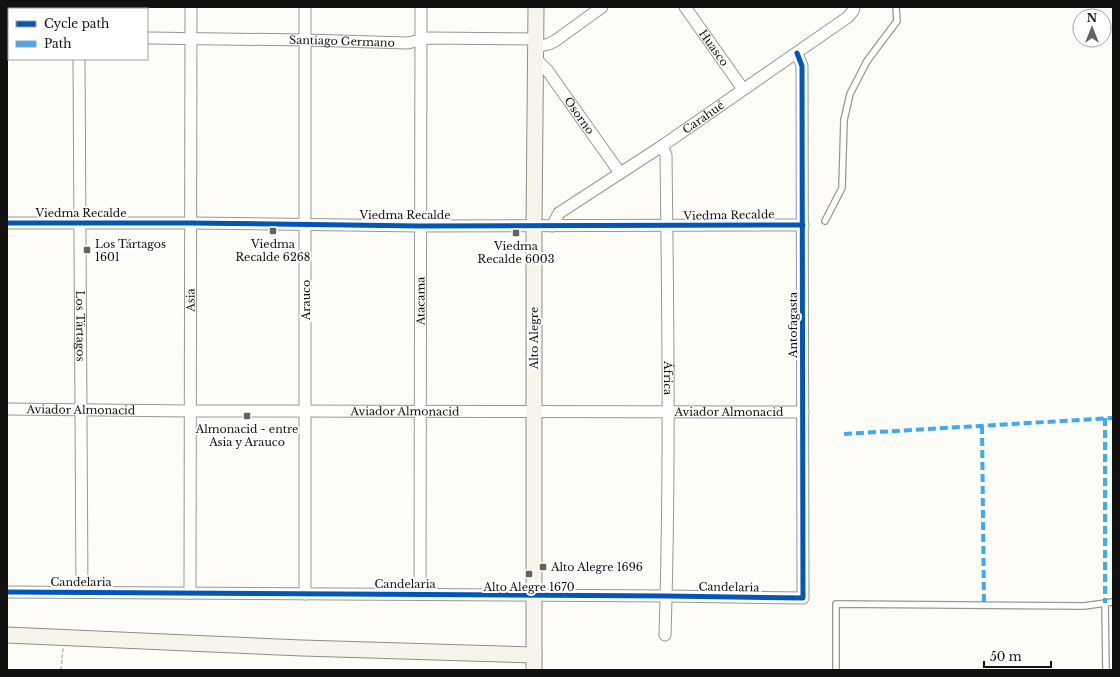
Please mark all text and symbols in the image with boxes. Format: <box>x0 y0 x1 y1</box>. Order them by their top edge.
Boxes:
legend <box>8 8 148 60</box>
north arrow <box>1072 8 1112 48</box>
text: N <box>1087 11 1098 25</box>
text: Cycle path <box>44 16 109 31</box>
street label: Huasco <box>696 27 732 69</box>
street label: Santiago Germano <box>289 33 395 50</box>
text: Path <box>44 36 72 51</box>
street label: Osorno <box>561 94 597 137</box>
street label: Carahué <box>680 98 727 137</box>
street label: Viedma Recalde <box>34 206 127 220</box>
street label: Viedma Recalde <box>682 207 775 223</box>
street label: Viedma Recalde <box>358 208 451 222</box>
marker: Viedma Recalde 6268 <box>268 226 278 236</box>
marker: Viedma Recalde 6003 <box>511 228 521 238</box>
place label: Los Tártagos 1601 <box>95 237 166 264</box>
place label: Viedma Recalde 6268 <box>236 237 310 264</box>
place label: Viedma Recalde 6003 <box>478 239 555 266</box>
marker: Los Tártagos 1601 <box>82 245 92 255</box>
street label: Atacama <box>413 276 428 326</box>
street label: Arauco <box>299 280 313 321</box>
street label: Asia <box>183 287 198 313</box>
street label: Los Tártagos <box>73 290 88 362</box>
street label: Antofagasta <box>786 291 800 359</box>
street label: Alto Alegre <box>527 307 541 370</box>
street label: África <box>661 360 675 396</box>
street label: Aviador Almonacid <box>26 402 136 417</box>
street label: Aviador Almonacid <box>350 404 460 418</box>
street label: Aviador Almonacid <box>674 405 784 419</box>
marker: Almonacid - entre Asia y Arauco <box>242 411 252 421</box>
place label: Almonacid - entre Asia y Arauco <box>195 422 298 449</box>
place label: Alto Alegre 1696 <box>550 560 643 574</box>
marker: Alto Alegre 1696 <box>538 562 548 572</box>
marker: Alto Alegre 1670 <box>524 569 534 579</box>
street label: Candelaria <box>51 575 112 589</box>
street label: Candelaria <box>375 577 436 591</box>
street label: Candelaria <box>698 579 761 595</box>
place label: Alto Alegre 1670 <box>482 580 575 594</box>
scale bar <box>984 643 1051 669</box>
text: 50 m <box>990 649 1022 664</box>

